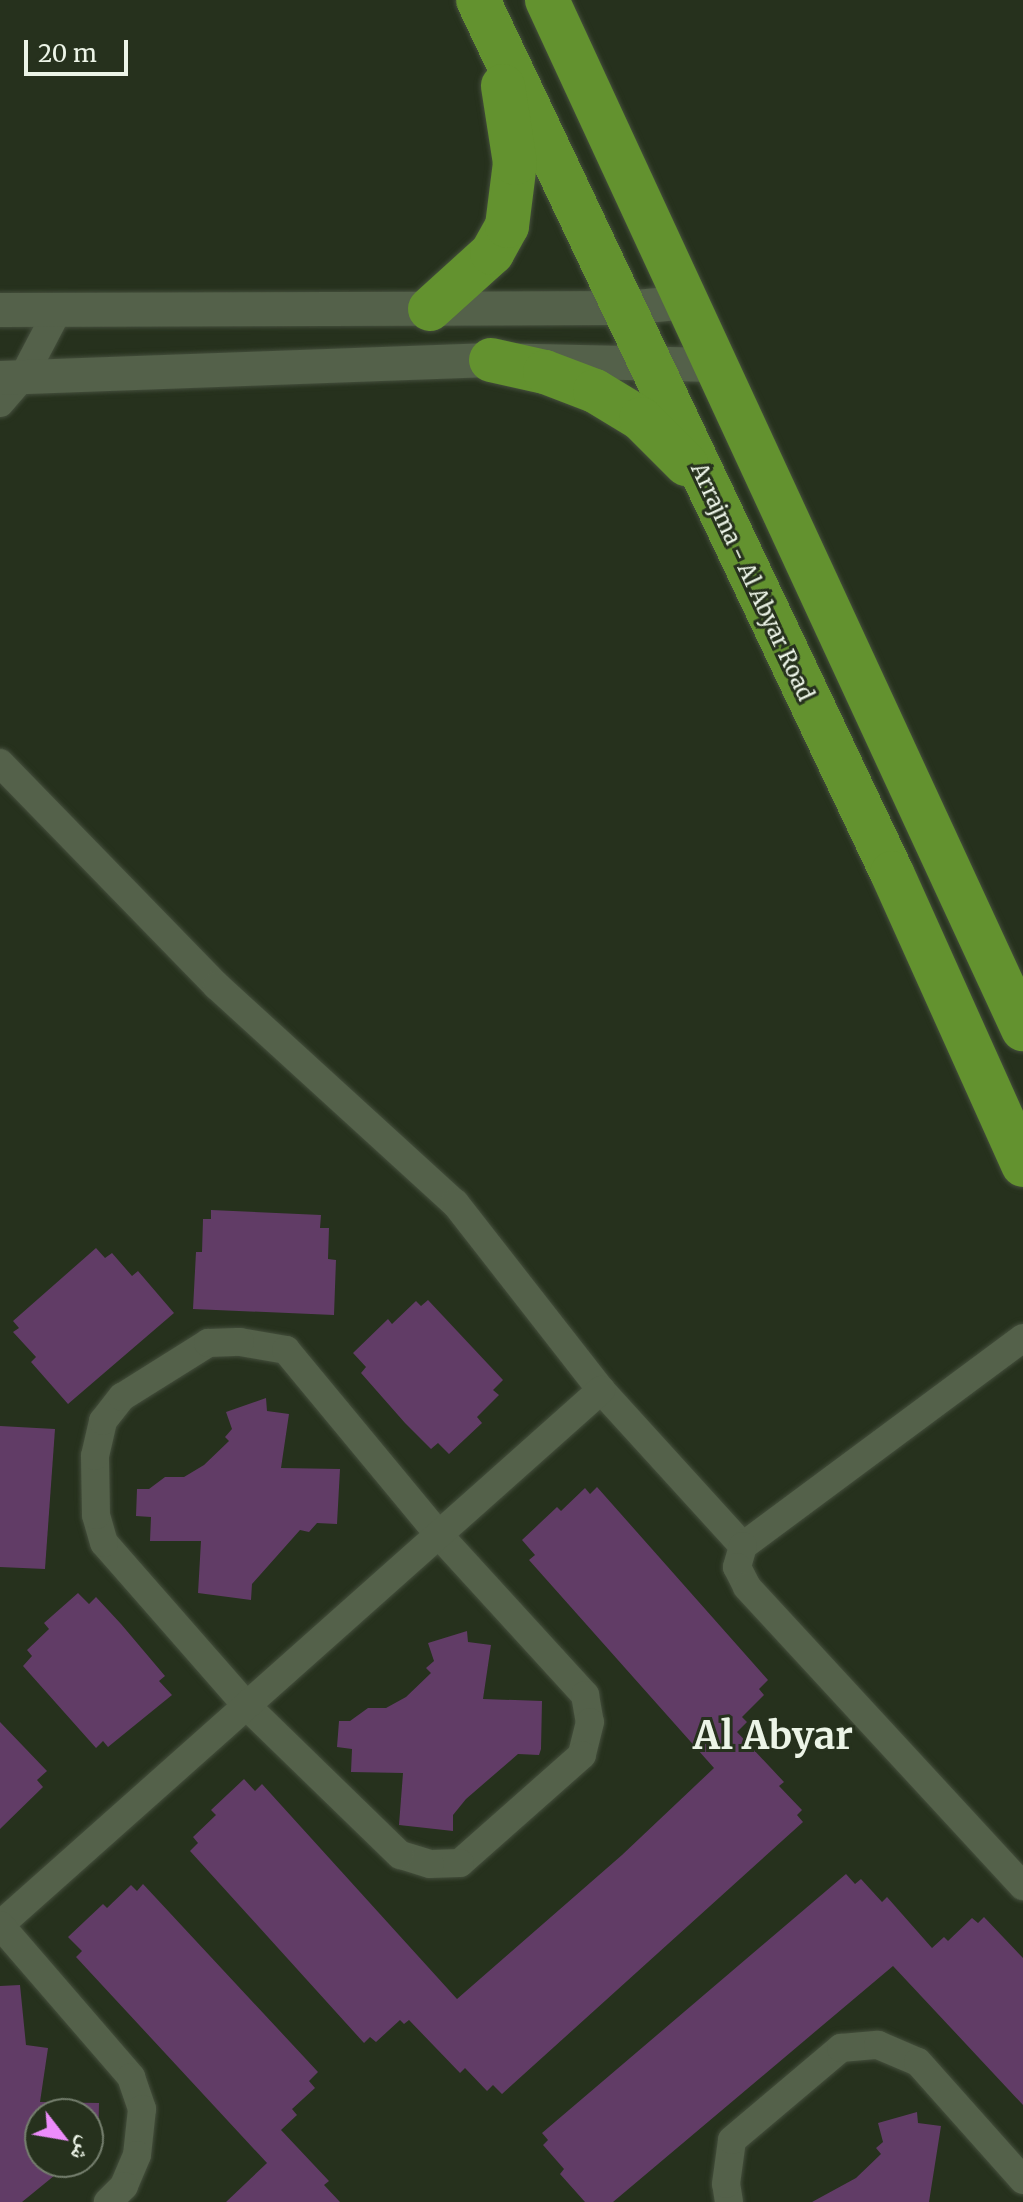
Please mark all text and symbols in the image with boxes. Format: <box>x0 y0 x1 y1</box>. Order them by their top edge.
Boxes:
scale bar <box>28 24 132 74</box>
text: 20 m <box>38 38 97 69</box>
street label: Arrajma - Al Abyar Road <box>685 459 819 705</box>
district label: Al Abyar <box>693 1713 853 1759</box>
north arrow <box>24 2098 104 2178</box>
text: ش <box>65 2132 101 2167</box>

